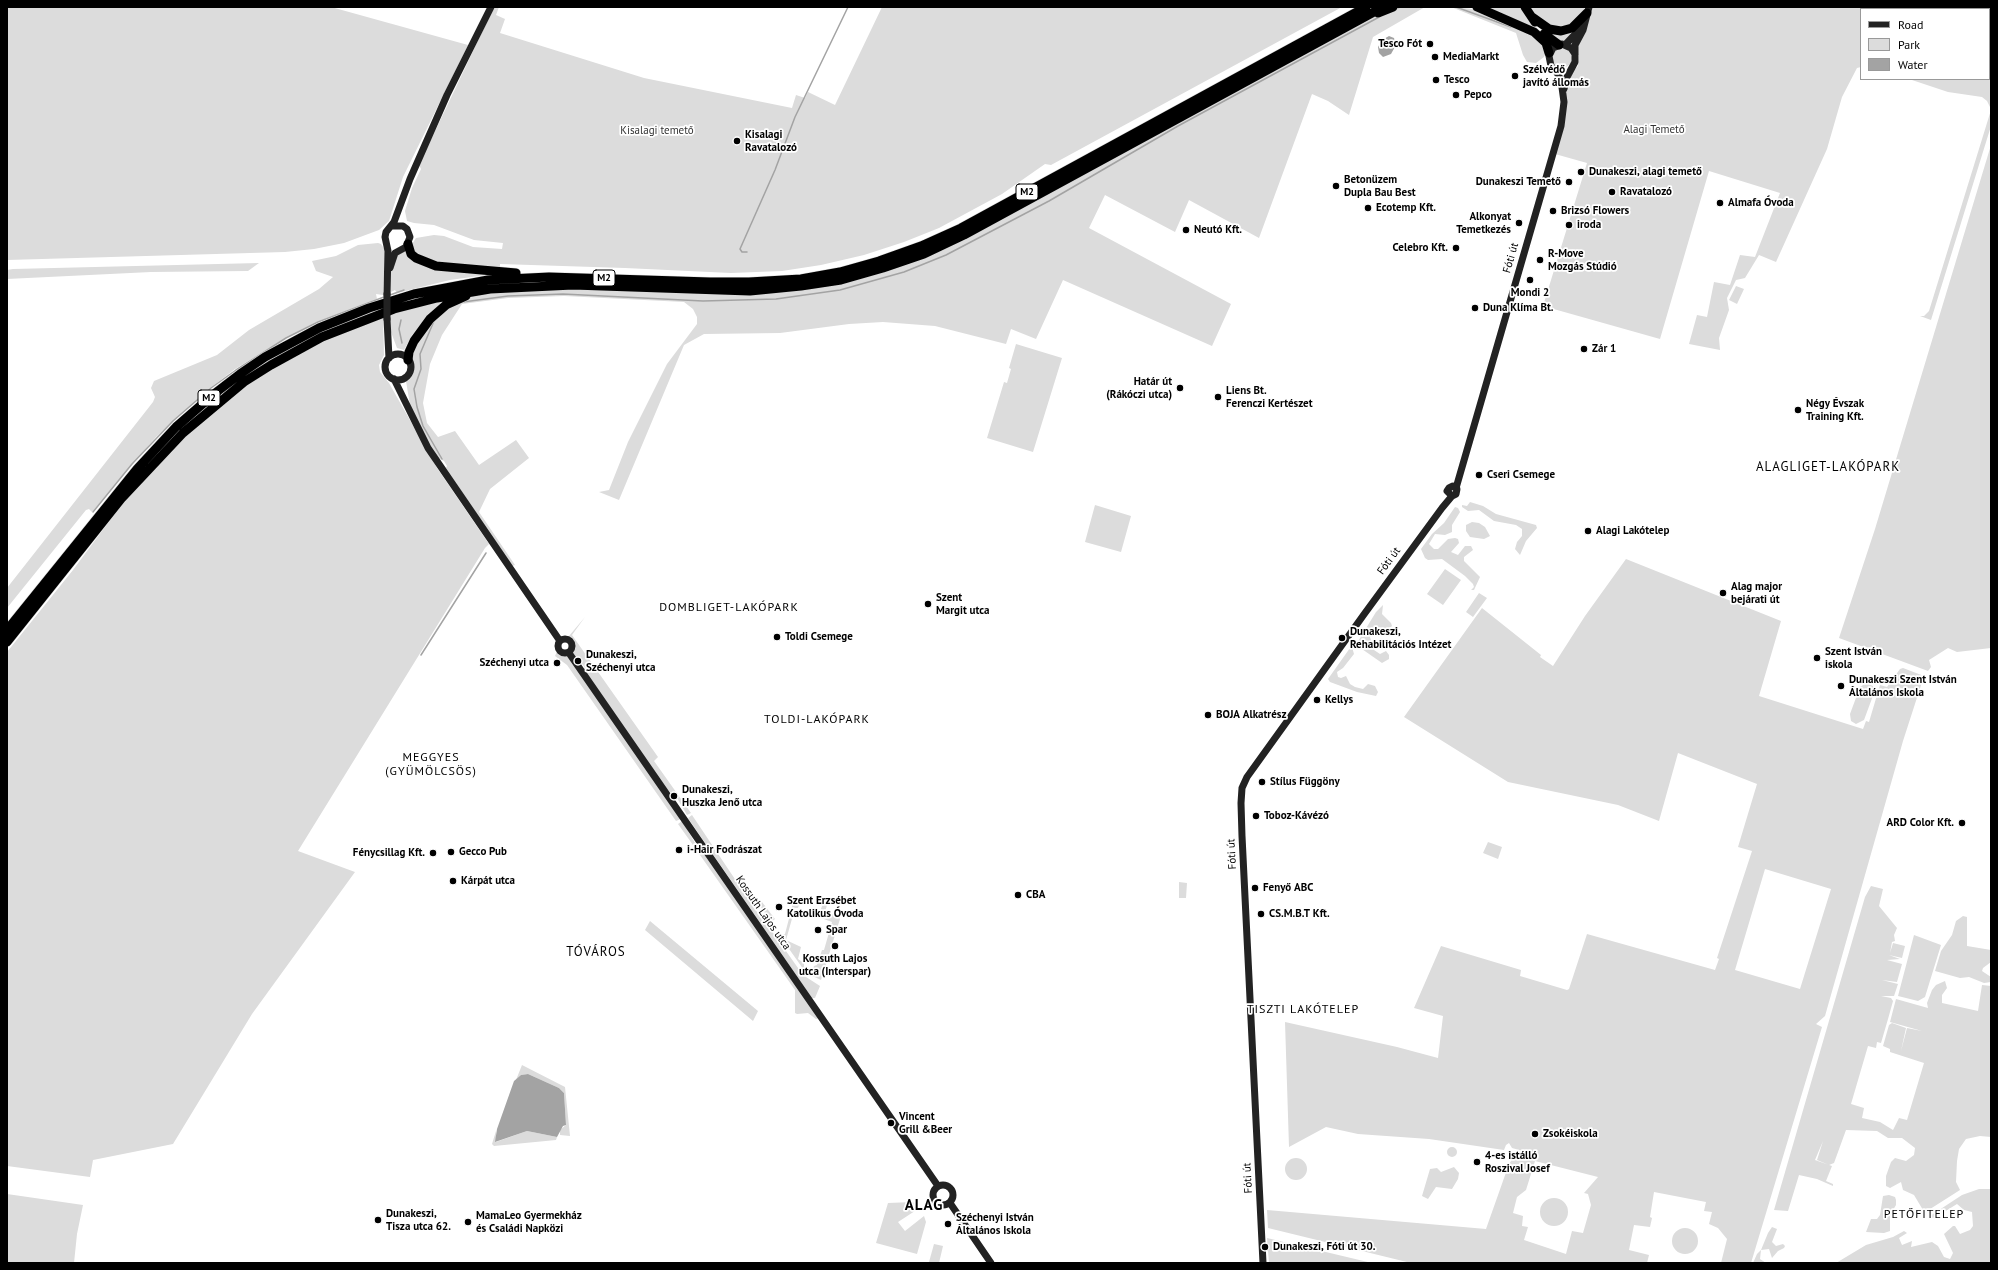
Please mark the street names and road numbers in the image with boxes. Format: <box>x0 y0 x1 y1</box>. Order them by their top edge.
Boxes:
road number: M2 <box>1016 184 1038 200</box>
street label: Fóti út <box>1500 241 1522 275</box>
road number: M2 <box>593 270 615 286</box>
road number: M2 <box>198 390 220 406</box>
street label: Fóti út <box>1375 545 1403 577</box>
street label: Fóti út <box>1225 838 1239 870</box>
street label: Kossuth Lajos utca <box>733 873 793 953</box>
street label: Fóti út <box>1241 1162 1255 1194</box>

